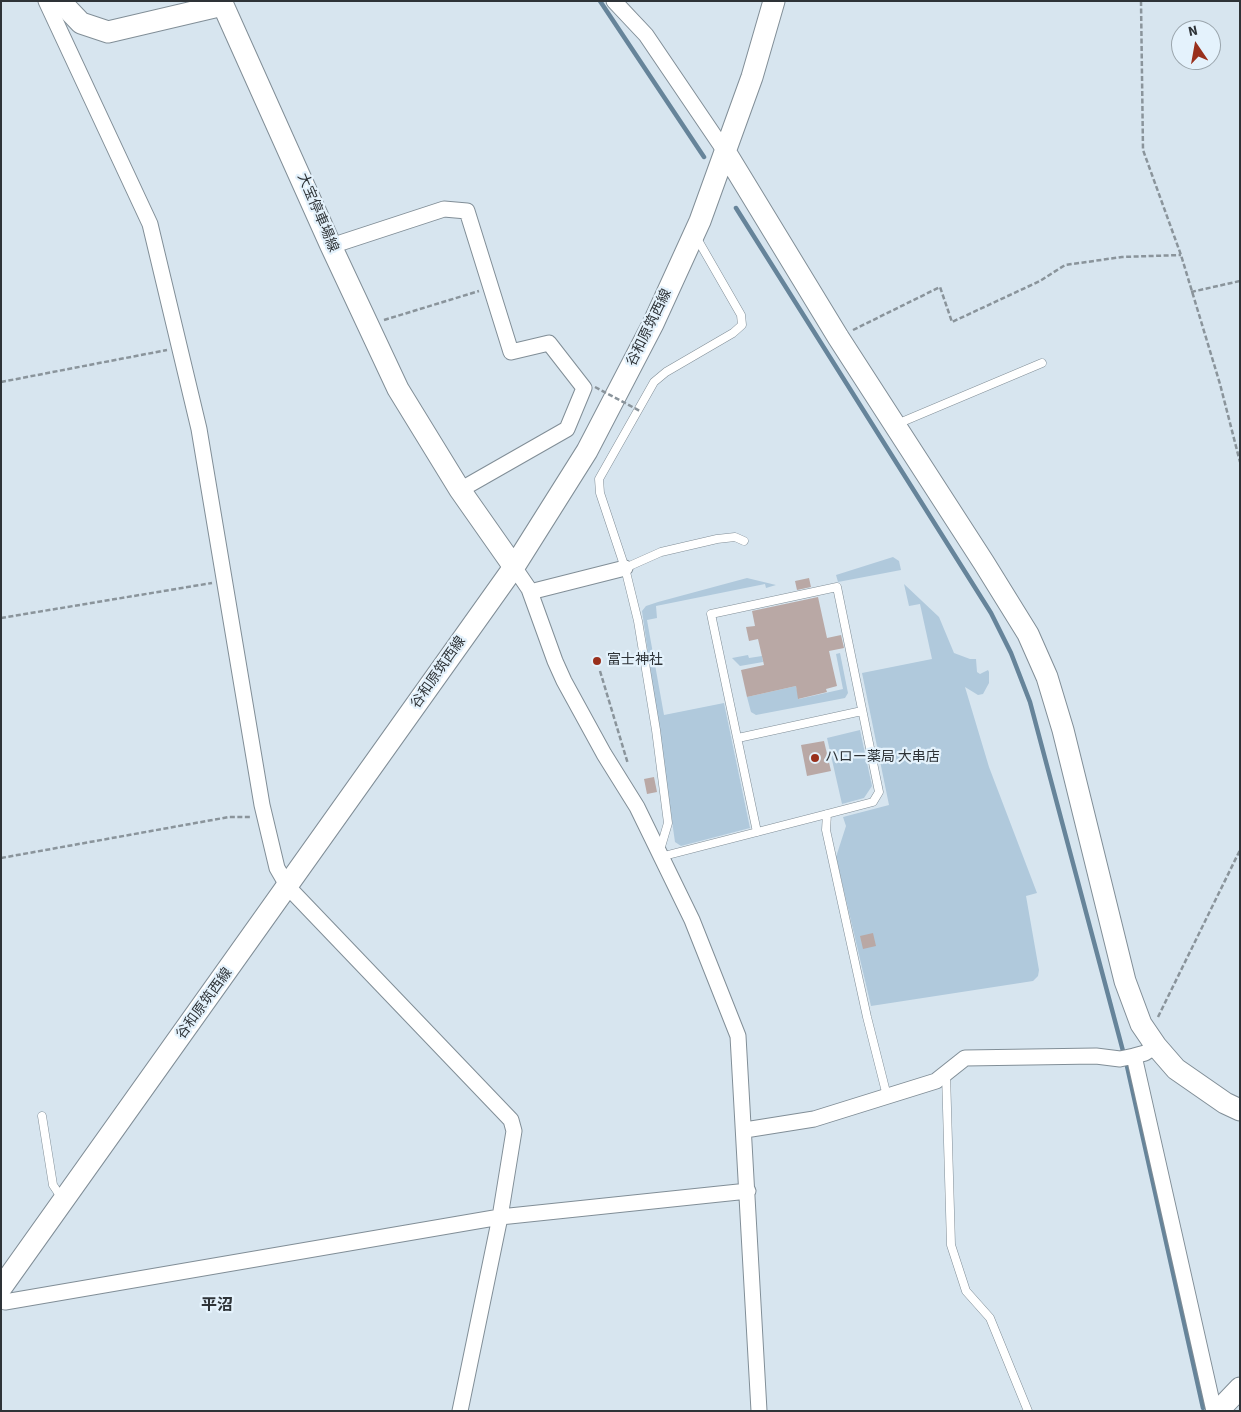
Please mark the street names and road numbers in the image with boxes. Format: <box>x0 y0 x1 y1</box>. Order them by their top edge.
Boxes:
street label: 大宝停車場線 <box>293 171 341 255</box>
street label: 谷和原筑西線 <box>624 287 676 369</box>
street label: 谷和原筑西線 <box>408 634 470 712</box>
street label: 谷和原筑西線 <box>174 965 236 1043</box>

